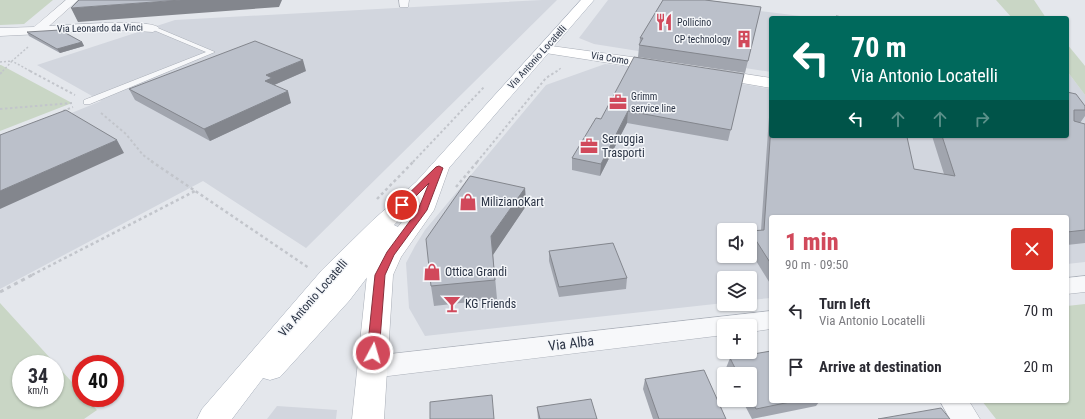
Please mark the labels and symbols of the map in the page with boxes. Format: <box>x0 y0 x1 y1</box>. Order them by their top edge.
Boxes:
restaurant icon: Pollicino <box>654 12 674 32</box>
place label: Pollicino <box>677 17 711 28</box>
street label: Via Leonardo da Vinci <box>57 22 143 34</box>
street label: Via Antonio Locatelli <box>506 23 568 91</box>
building icon: CP technology <box>734 29 754 49</box>
place label: CP technology <box>674 34 731 45</box>
street label: Via Como <box>590 50 630 66</box>
place label: Grimm service line <box>631 91 676 114</box>
office icon: Grimm service line <box>608 92 628 112</box>
place label: Seruggia Trasporti <box>602 132 645 160</box>
office icon: Seruggia Trasporti <box>579 136 599 156</box>
pin <box>385 188 419 222</box>
shop icon: MilizianoKart <box>458 192 478 212</box>
place label: MilizianoKart <box>481 195 544 209</box>
street label: Via Antonio Locatelli <box>276 256 350 340</box>
shop icon: Ottica Grandi <box>422 262 442 282</box>
place label: Ottica Grandi <box>445 265 507 279</box>
bar icon: KG Friends <box>442 294 462 314</box>
place label: KG Friends <box>465 297 516 311</box>
position arrow <box>352 332 394 374</box>
street label: Via Alba <box>547 332 595 354</box>
speed limit sign: 40 <box>72 355 124 407</box>

